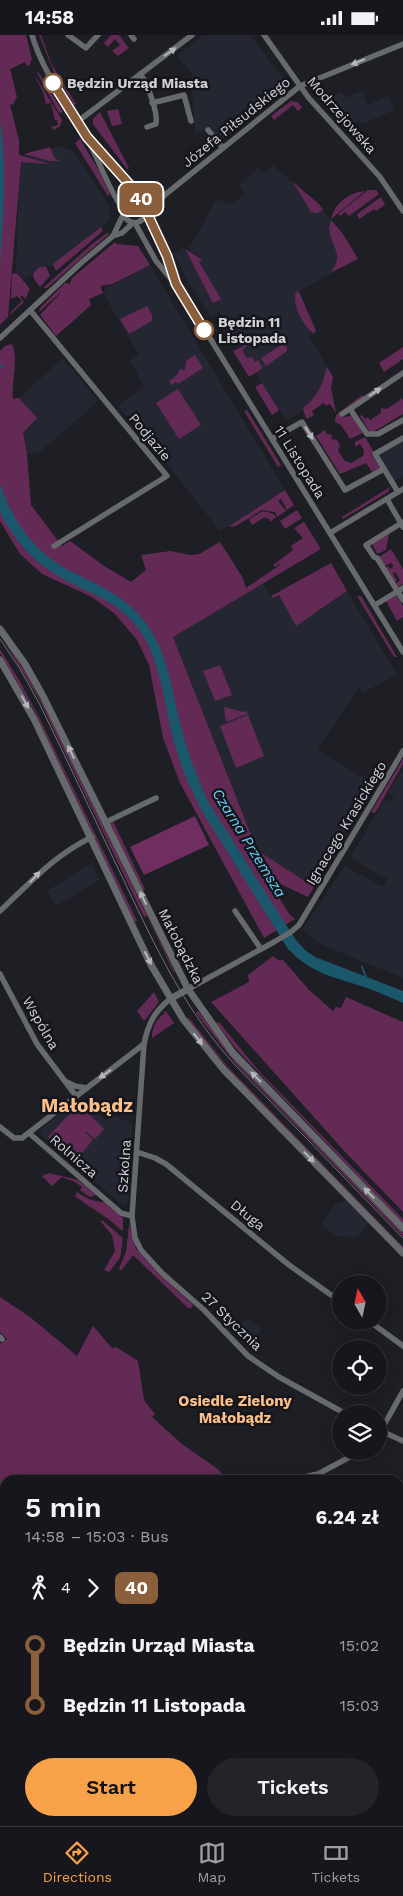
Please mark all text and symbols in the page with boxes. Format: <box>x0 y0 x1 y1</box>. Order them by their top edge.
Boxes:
text: 14:58 <box>25 6 74 29</box>
one-way arrow <box>163 47 176 56</box>
one-way arrow <box>351 59 365 67</box>
marker: Będzin Urząd Miasta <box>43 73 63 93</box>
street label: Modrzejowska <box>304 73 380 157</box>
street label: Józefa Piłsudskiego <box>179 74 293 170</box>
place label: Będzin Urząd Miasta <box>67 75 209 91</box>
line badge: 40 <box>118 183 164 215</box>
text: 40 <box>129 188 153 209</box>
place label: Będzin 11 Listopada <box>218 314 287 346</box>
marker: Będzin 11 Listopada <box>194 320 214 340</box>
one-way arrow <box>368 387 382 397</box>
street label: Podjazie <box>126 410 174 464</box>
street label: 11 Listopada <box>271 423 329 501</box>
one-way arrow <box>305 427 314 440</box>
one-way arrow <box>21 694 29 709</box>
one-way arrow <box>67 745 75 759</box>
street label: Ignacego Krasickiego <box>303 758 389 888</box>
water label: Czarna Przemsza <box>208 785 290 901</box>
one-way arrow <box>29 872 41 884</box>
one-way arrow <box>138 891 146 905</box>
street label: Małobądzka <box>155 906 207 986</box>
one-way arrow <box>144 951 152 966</box>
street label: Wspólna <box>19 994 63 1052</box>
one-way arrow <box>192 1032 203 1045</box>
one-way arrow <box>98 1069 112 1079</box>
one-way arrow <box>250 1071 262 1083</box>
district label: Małobądz <box>41 1094 133 1117</box>
street label: Rolnicza <box>47 1131 101 1181</box>
street label: Szkolna <box>114 1139 134 1193</box>
one-way arrow <box>303 1151 315 1163</box>
one-way arrow <box>363 1188 375 1200</box>
street label: Długa <box>228 1196 268 1234</box>
north arrow <box>332 1275 388 1330</box>
map controls <box>332 1275 387 1460</box>
street label: 27 Stycznia <box>198 1288 266 1354</box>
button: locate <box>332 1340 387 1395</box>
district label: Osiedle Zielony Małobądz <box>178 1392 292 1427</box>
button: layers <box>332 1405 387 1460</box>
text: 5 min <box>25 1491 102 1524</box>
text: 6.24 zł <box>316 1506 379 1529</box>
text: 14:58 – 15:03 · Bus <box>25 1527 169 1546</box>
icon: walk <box>25 1574 53 1602</box>
icon: forward <box>79 1574 107 1602</box>
text: 40 <box>125 1577 148 1598</box>
text: 4 <box>61 1578 71 1597</box>
text: Będzin Urząd Miasta <box>63 1634 255 1657</box>
text: 15:02 <box>339 1636 379 1655</box>
text: Będzin 11 Listopada <box>63 1694 246 1717</box>
text: 15:03 <box>340 1696 379 1715</box>
button: Start <box>25 1758 197 1816</box>
button: Tickets <box>207 1758 379 1816</box>
tab: Directions <box>43 1839 112 1885</box>
tab: Map <box>198 1839 226 1885</box>
tab: Tickets <box>312 1839 360 1885</box>

